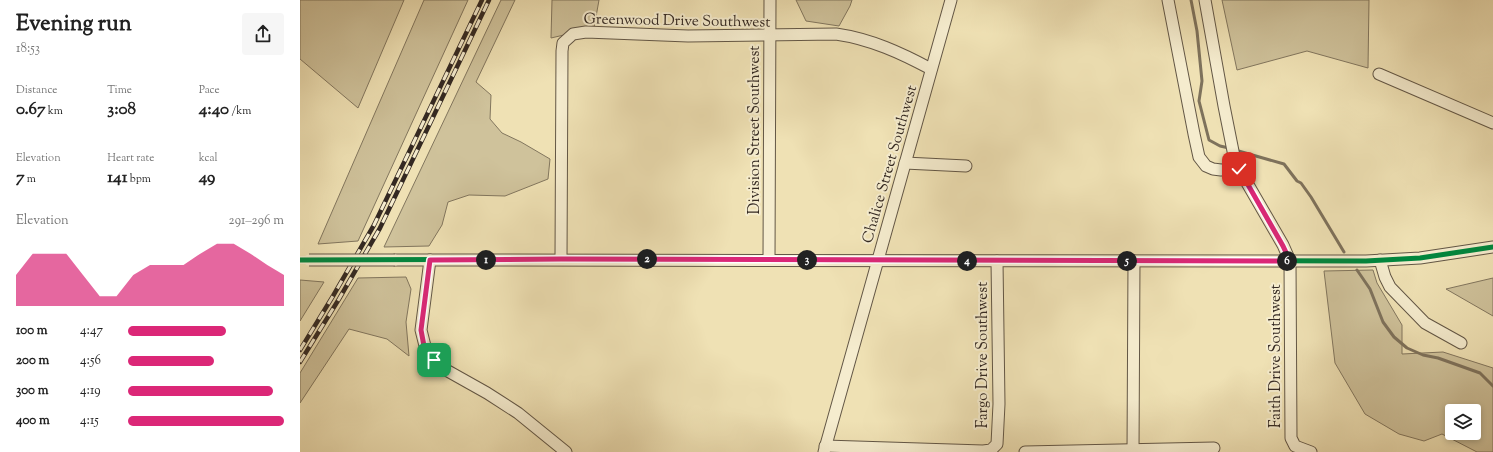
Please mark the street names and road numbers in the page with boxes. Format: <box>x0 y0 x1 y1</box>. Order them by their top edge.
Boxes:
street label: Greenwood Drive Southwest <box>583 9 771 34</box>
street label: Division Street Southwest <box>745 46 766 214</box>
street label: Chalice Street Southwest <box>858 83 923 246</box>
street label: Fargo Drive Southwest <box>973 282 994 428</box>
street label: Faith Drive Southwest <box>1266 284 1287 428</box>

